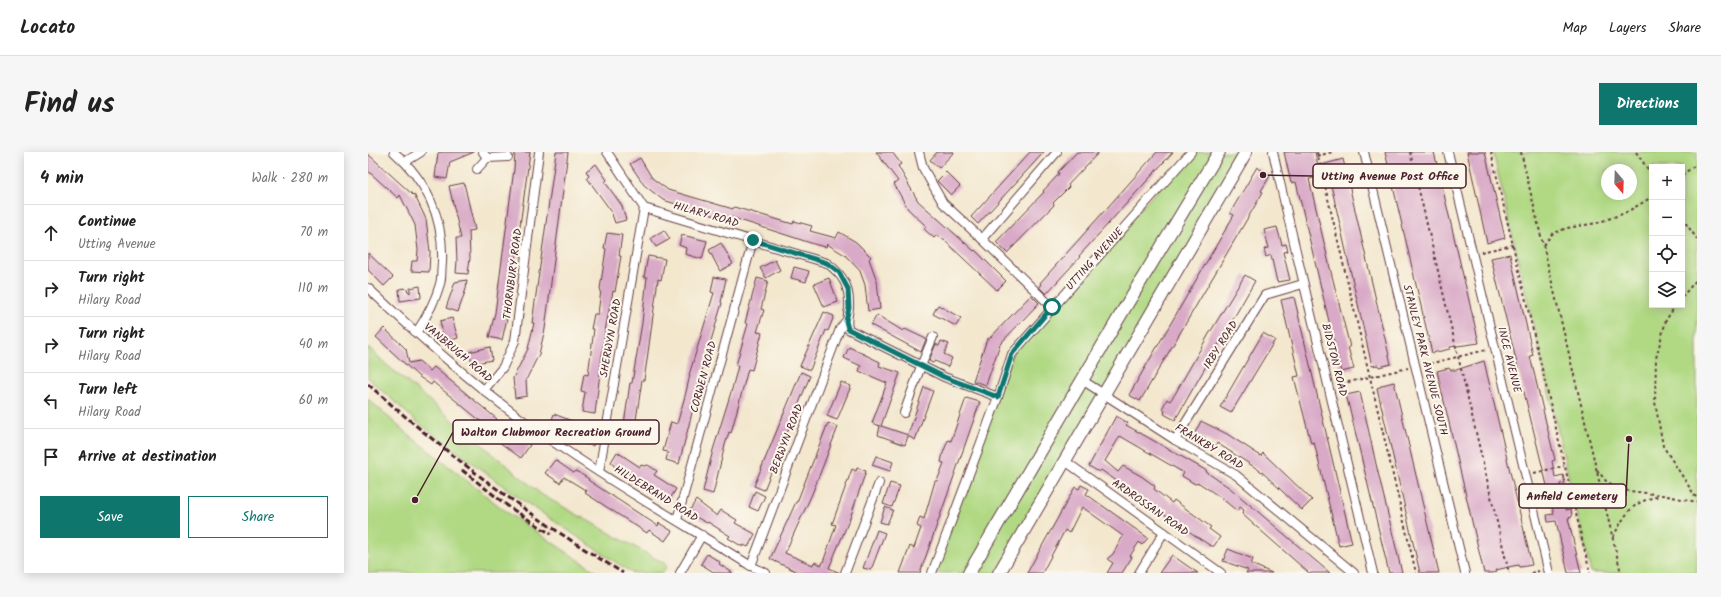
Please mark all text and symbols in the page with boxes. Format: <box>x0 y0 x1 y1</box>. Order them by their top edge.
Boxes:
text: Locato <box>20 13 75 43</box>
text: Map <box>1563 17 1587 39</box>
text: Layers <box>1609 17 1647 39</box>
text: Share <box>1669 17 1701 39</box>
text: Find us <box>24 82 115 127</box>
button: Directions <box>1599 83 1697 125</box>
callout: Utting Avenue Post Office <box>1313 164 1466 188</box>
north arrow <box>1601 164 1637 200</box>
map controls <box>1649 164 1685 308</box>
button: + <box>1649 164 1685 200</box>
text: 4 min <box>40 165 84 192</box>
text: Utting Avenue Post Office <box>1321 167 1459 186</box>
text: Walk · 280 m <box>252 168 328 189</box>
street label: HILARY ROAD <box>671 197 741 233</box>
button: − <box>1649 200 1685 236</box>
text: Continue <box>78 210 136 234</box>
icon: ahead <box>40 222 62 244</box>
text: 70 m <box>300 222 328 243</box>
street label: UTTING AVENUE <box>1062 223 1129 295</box>
street label: THORNBURY ROAD <box>498 227 528 321</box>
route end <box>744 231 762 249</box>
text: Utting Avenue <box>78 234 156 255</box>
button: locate <box>1649 236 1685 272</box>
text: Turn right <box>78 266 145 290</box>
button: layers <box>1649 272 1685 308</box>
icon: right <box>40 278 62 300</box>
text: 110 m <box>298 278 328 299</box>
street label: STANLEY PARK AVENUE SOUTH <box>1397 282 1453 438</box>
text: Hilary Road <box>78 290 141 311</box>
street label: SHERWYN ROAD <box>595 297 627 379</box>
route start <box>1043 298 1061 316</box>
street label: IRBY ROAD <box>1199 317 1243 373</box>
street label: VANBRUGH ROAD <box>419 319 497 387</box>
text: Turn right <box>78 322 145 346</box>
street label: BIDSTON ROAD <box>1316 322 1352 398</box>
street label: INCE AVENUE <box>1492 325 1526 396</box>
icon: right <box>40 334 62 356</box>
text: 40 m <box>299 334 328 355</box>
street label: CORWEN ROAD <box>686 339 722 415</box>
text: Hilary Road <box>78 346 141 367</box>
text: Turn left <box>78 378 138 402</box>
icon: left <box>40 390 62 412</box>
text: 60 m <box>299 390 328 411</box>
street label: BERWYN ROAD <box>765 401 809 477</box>
text: Hilary Road <box>78 402 141 423</box>
street label: FRANKBY ROAD <box>1171 419 1247 475</box>
callout: Walton Clubmoor Recreation Ground <box>453 420 659 444</box>
text: Walton Clubmoor Recreation Ground <box>461 423 652 442</box>
text: Arrive at destination <box>78 445 217 469</box>
icon: arrive <box>40 446 62 468</box>
street label: HILDEBRAND ROAD <box>610 461 702 527</box>
street label: ARDROSSAN ROAD <box>1108 475 1192 541</box>
callout: Anfield Cemetery <box>1519 484 1626 508</box>
text: Anfield Cemetery <box>1526 487 1618 506</box>
button: Save <box>40 496 180 538</box>
button: Share <box>188 496 328 538</box>

